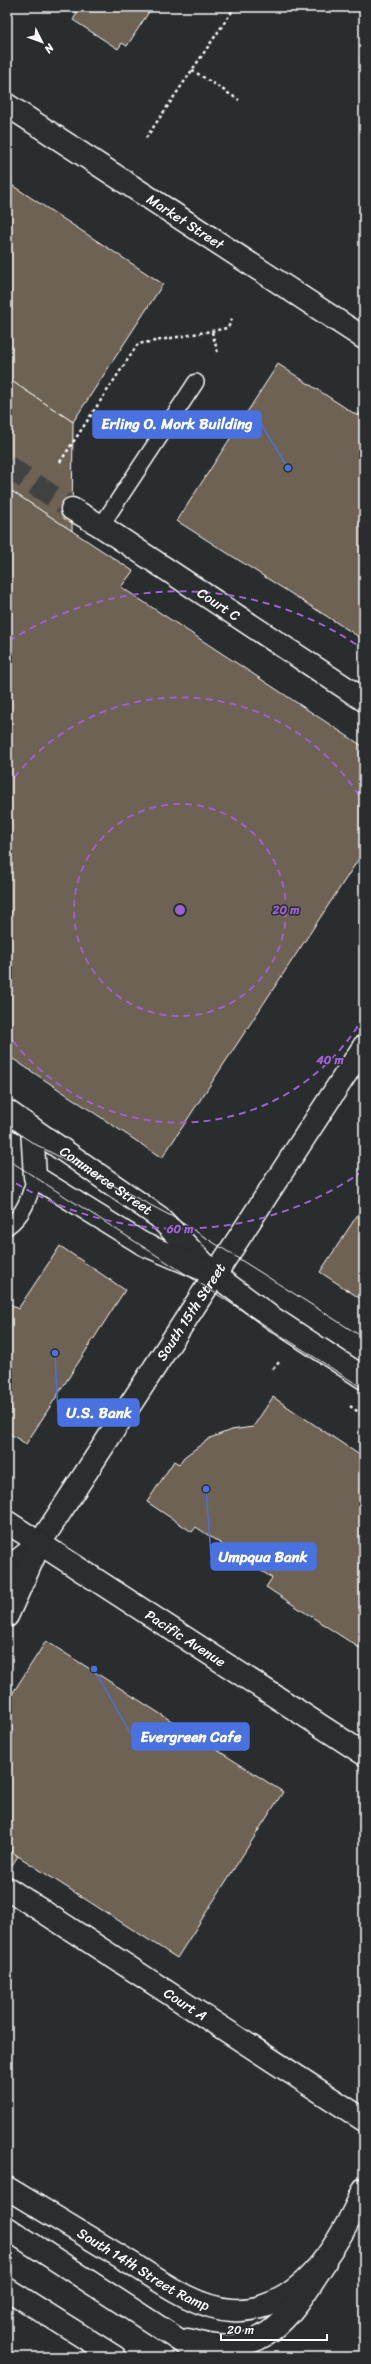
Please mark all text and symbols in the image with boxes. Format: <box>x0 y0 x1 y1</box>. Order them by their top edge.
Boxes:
north arrow <box>22 22 62 62</box>
text: N <box>39 38 59 58</box>
street label: Market Street <box>142 187 230 257</box>
callout: Erling O. Mork Building <box>93 411 261 438</box>
text: Erling O. Mork Building <box>101 411 253 437</box>
street label: Court C <box>192 580 246 628</box>
text: 20 m <box>272 899 300 921</box>
centre of rings <box>173 903 187 917</box>
text: 40 m <box>315 1049 344 1071</box>
street label: Commerce Street <box>54 1139 158 1222</box>
text: 60 m <box>166 1218 194 1240</box>
street label: South 15th Street <box>149 1258 232 1366</box>
callout: U.S. Bank <box>58 1399 139 1426</box>
text: U.S. Bank <box>66 1400 133 1426</box>
callout: Umpqua Bank <box>211 1543 316 1570</box>
text: Umpqua Bank <box>218 1544 309 1570</box>
street label: Pacific Avenue <box>140 1602 231 1674</box>
callout: Evergreen Cafe <box>132 1723 249 1750</box>
text: Evergreen Cafe <box>141 1724 242 1750</box>
street label: Court A <box>159 1980 213 2028</box>
street label: South 14th Street Ramp <box>72 2221 214 2318</box>
scale bar <box>221 2316 327 2342</box>
text: 20 m <box>227 2319 254 2341</box>

